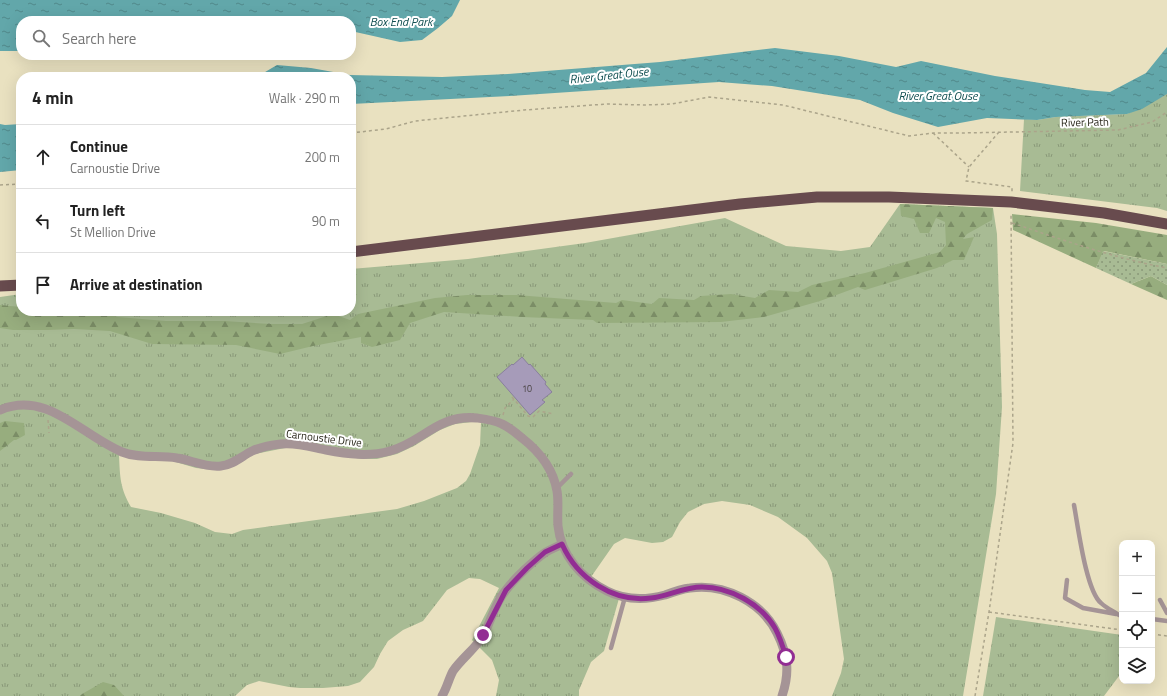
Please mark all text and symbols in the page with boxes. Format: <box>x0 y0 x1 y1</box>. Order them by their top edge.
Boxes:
water label: Box End Park <box>370 12 434 31</box>
search box <box>16 16 356 60</box>
icon: search <box>30 27 52 49</box>
text: Search here <box>62 27 136 50</box>
water label: River Great Ouse <box>569 61 651 89</box>
text: 4 min <box>32 85 73 111</box>
water label: River Great Ouse <box>898 86 979 105</box>
text: Walk · 290 m <box>269 88 340 108</box>
street label: River Path <box>1061 114 1109 130</box>
text: Continue <box>70 135 128 158</box>
icon: ahead <box>32 146 54 168</box>
text: 200 m <box>304 147 340 167</box>
text: Carnoustie Drive <box>70 158 160 178</box>
text: Turn left <box>70 199 125 222</box>
icon: left <box>32 210 54 232</box>
text: 90 m <box>312 211 340 231</box>
text: St Mellion Drive <box>70 222 156 242</box>
text: Arrive at destination <box>70 273 203 296</box>
icon: arrive <box>32 274 54 296</box>
house number: 10 <box>522 382 532 395</box>
street label: Carnoustie Drive <box>285 425 363 451</box>
map controls <box>1119 540 1155 684</box>
button: + <box>1119 540 1155 576</box>
button: − <box>1119 576 1155 612</box>
button: locate <box>1119 612 1155 648</box>
route end <box>474 626 492 644</box>
route start <box>777 648 795 666</box>
button: layers <box>1119 648 1155 684</box>

